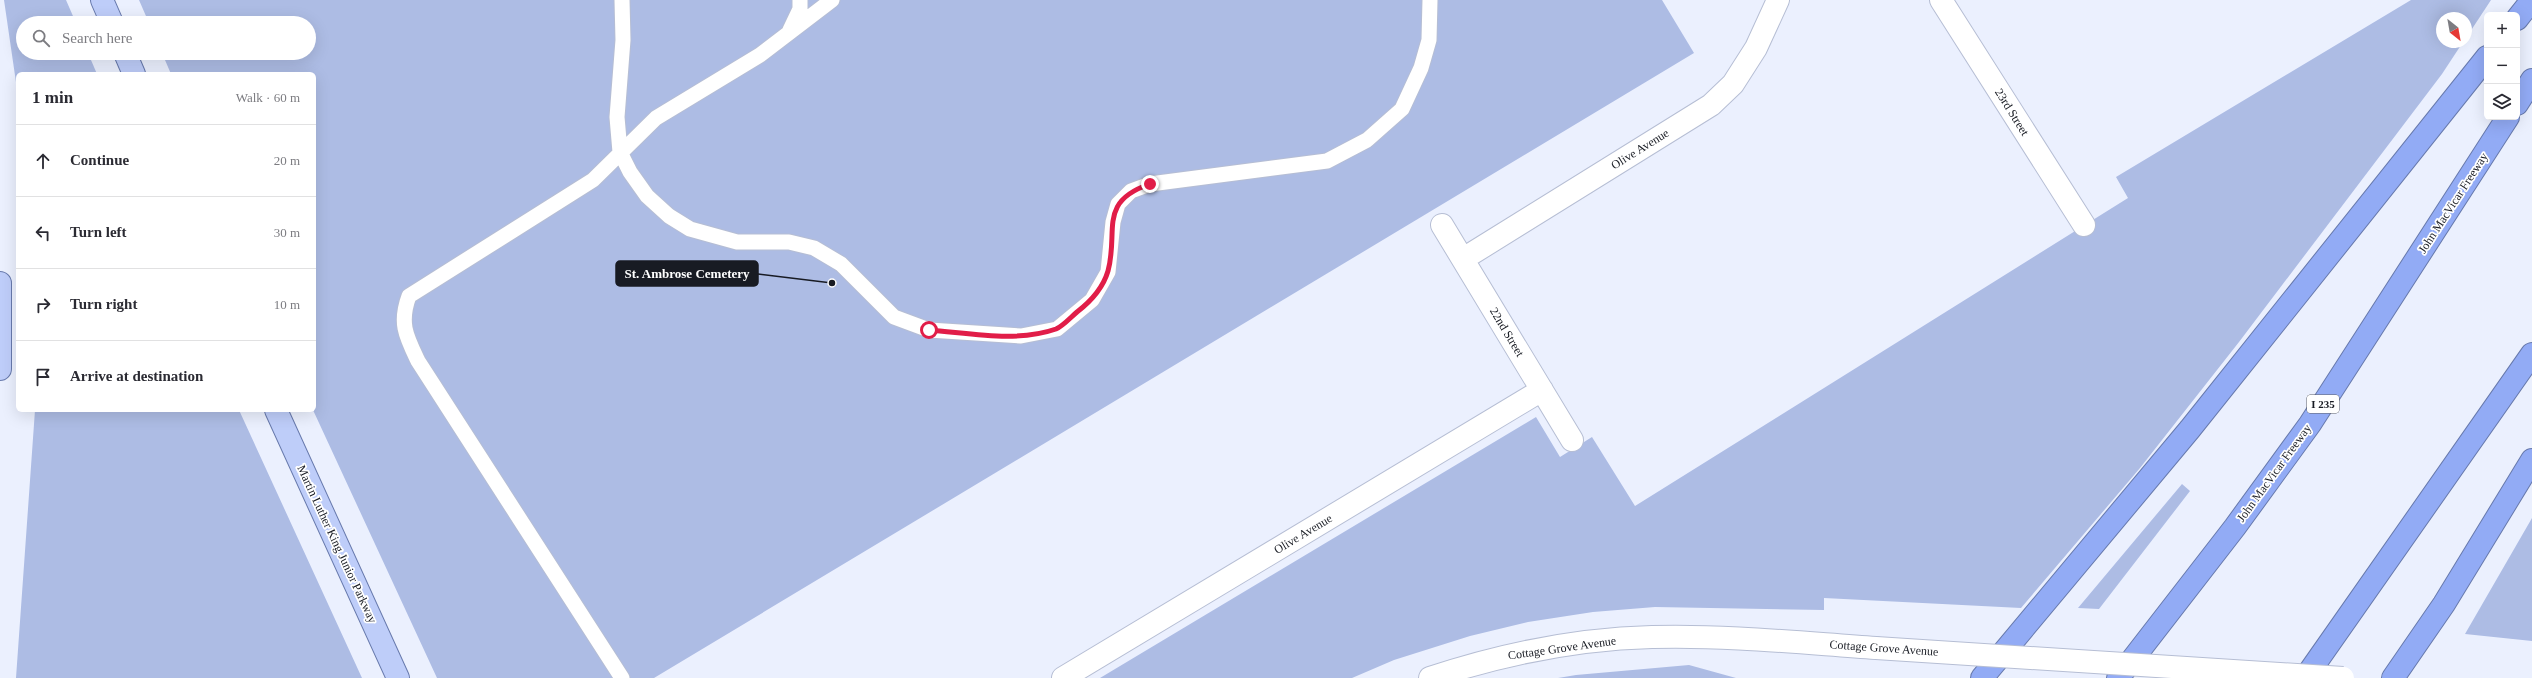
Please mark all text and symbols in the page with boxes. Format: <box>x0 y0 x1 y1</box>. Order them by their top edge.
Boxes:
north arrow <box>2436 12 2472 48</box>
map controls <box>2484 12 2520 120</box>
button: + <box>2484 12 2520 48</box>
search box <box>16 16 316 60</box>
icon: search <box>30 27 52 49</box>
text: Search here <box>62 30 132 46</box>
button: − <box>2484 48 2520 84</box>
button: layers <box>2484 84 2520 120</box>
street label: 23rd Street <box>1992 86 2032 139</box>
text: 1 min <box>32 88 73 107</box>
text: Walk · 60 m <box>236 90 300 105</box>
street label: Olive Avenue <box>1609 126 1671 172</box>
icon: ahead <box>32 150 54 172</box>
street label: John MacVicar Freeway <box>2415 150 2491 256</box>
text: Continue <box>70 152 129 168</box>
text: 20 m <box>274 153 300 168</box>
route end <box>1141 175 1159 193</box>
icon: left <box>32 222 54 244</box>
text: Turn left <box>70 224 127 240</box>
text: 30 m <box>274 225 300 240</box>
callout: St. Ambrose Cemetery <box>616 261 758 286</box>
text: St. Ambrose Cemetery <box>624 266 750 281</box>
icon: right <box>32 294 54 316</box>
text: Turn right <box>70 296 137 312</box>
text: 10 m <box>274 297 300 312</box>
street label: 22nd Street <box>1487 305 1528 360</box>
route start <box>920 321 938 339</box>
icon: arrive <box>32 366 54 388</box>
text: Arrive at destination <box>70 368 203 384</box>
road number: I 235 <box>2307 395 2339 413</box>
street label: John MacVicar Freeway <box>2234 421 2314 525</box>
street label: Martin Luther King Junior Parkway <box>294 463 380 625</box>
street label: Olive Avenue <box>1271 511 1335 557</box>
street label: Cottage Grove Avenue <box>1507 633 1617 663</box>
street label: Cottage Grove Avenue <box>1829 637 1939 659</box>

